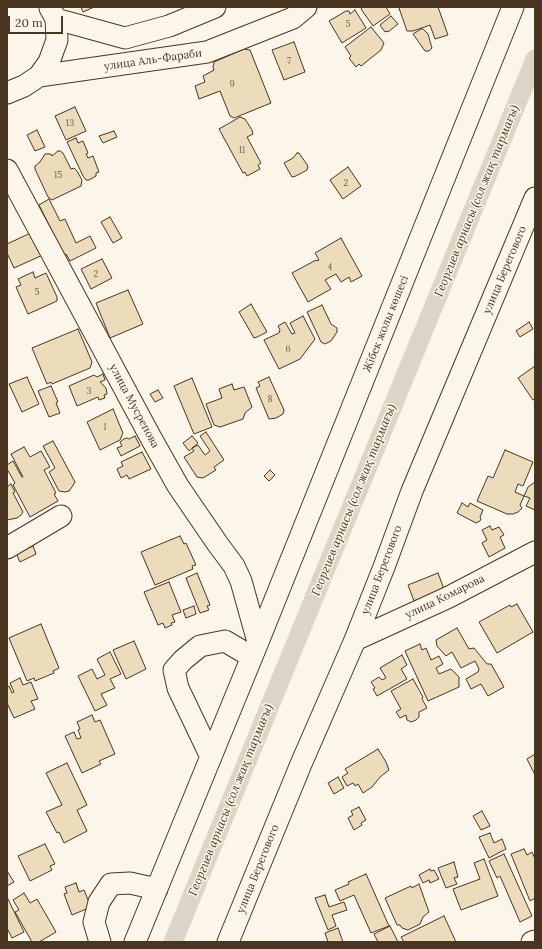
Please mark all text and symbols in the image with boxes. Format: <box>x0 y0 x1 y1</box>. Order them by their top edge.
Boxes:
scale bar <box>10 8 65 34</box>
text: 20 m <box>15 15 43 30</box>
house number: 5 <box>346 19 350 29</box>
street label: улица Аль-Фараби <box>103 47 203 73</box>
house number: 7 <box>287 56 291 66</box>
house number: 9 <box>229 79 235 89</box>
water label: Георгиев арнасы (сол жақ тармағы) <box>432 103 522 299</box>
house number: 13 <box>66 118 74 128</box>
house number: 11 <box>239 145 245 155</box>
house number: 15 <box>54 170 62 180</box>
house number: 2 <box>344 178 348 188</box>
street label: улица Берегового <box>480 224 530 316</box>
house number: 4 <box>328 262 332 272</box>
house number: 2 <box>94 269 98 279</box>
street label: Жібек жолы көшесі <box>361 274 411 374</box>
house number: 5 <box>35 287 39 297</box>
house number: 6 <box>285 344 291 354</box>
street label: улица Мусрепова <box>106 362 162 450</box>
house number: 3 <box>86 386 92 396</box>
house number: 8 <box>267 394 273 404</box>
water label: Георгиев арнасы (сол жақ тармағы) <box>309 402 399 598</box>
house number: 1 <box>103 422 107 432</box>
street label: улица Берегового <box>359 524 405 616</box>
street label: улица Комарова <box>403 572 487 622</box>
water label: Георгиев арнасы (сол жақ тармағы) <box>186 702 276 898</box>
street label: улица Берегового <box>234 823 282 915</box>

